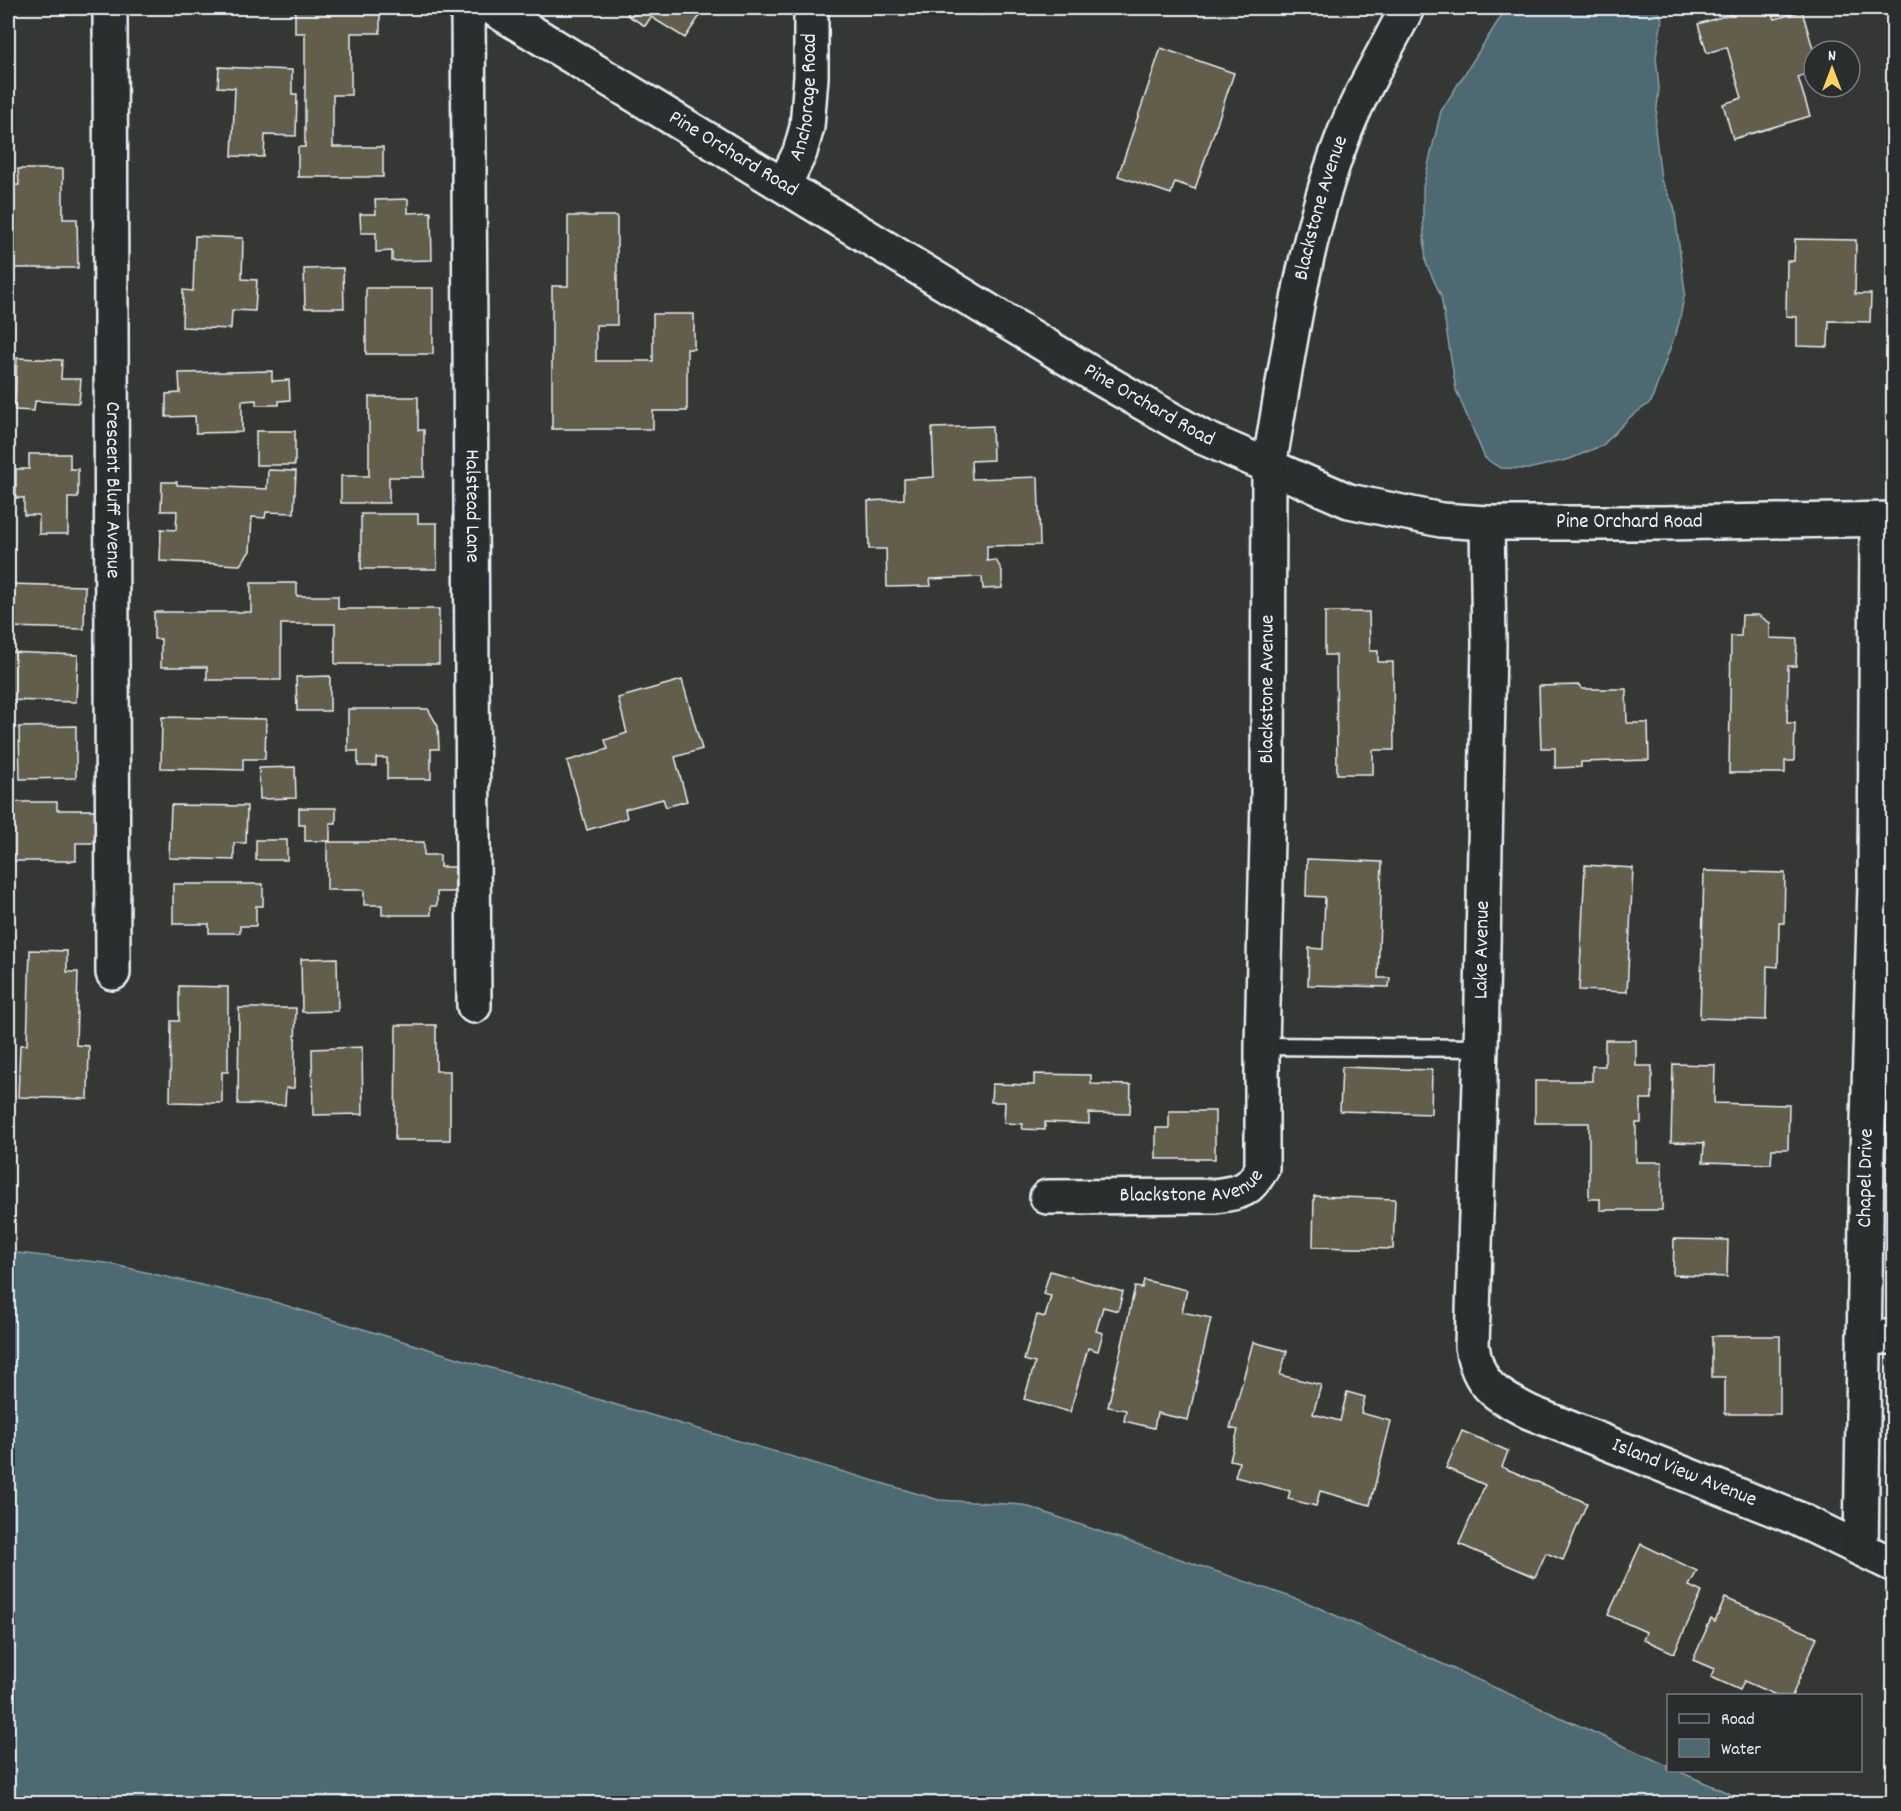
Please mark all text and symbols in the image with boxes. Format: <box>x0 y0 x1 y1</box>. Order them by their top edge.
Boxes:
street label: Anchorage Road <box>783 33 826 167</box>
north arrow <box>1802 39 1862 99</box>
text: N <box>1828 45 1836 68</box>
street label: Pine Orchard Road <box>662 104 803 206</box>
street label: Blackstone Avenue <box>1287 132 1357 283</box>
street label: Pine Orchard Road <box>1077 357 1219 455</box>
street label: Crescent Bluff Avenue <box>96 402 127 578</box>
street label: Halstead Lane <box>456 449 486 563</box>
street label: Pine Orchard Road <box>1556 507 1703 538</box>
street label: Blackstone Avenue <box>1253 615 1284 764</box>
street label: Lake Avenue <box>1467 900 1499 1000</box>
street label: Chapel Drive <box>1851 1128 1883 1228</box>
street label: Blackstone Avenue <box>1119 1164 1272 1212</box>
street label: Island View Avenue <box>1607 1431 1761 1516</box>
legend <box>1667 1694 1862 1772</box>
text: Road <box>1721 1708 1755 1733</box>
text: Water <box>1721 1738 1761 1763</box>

